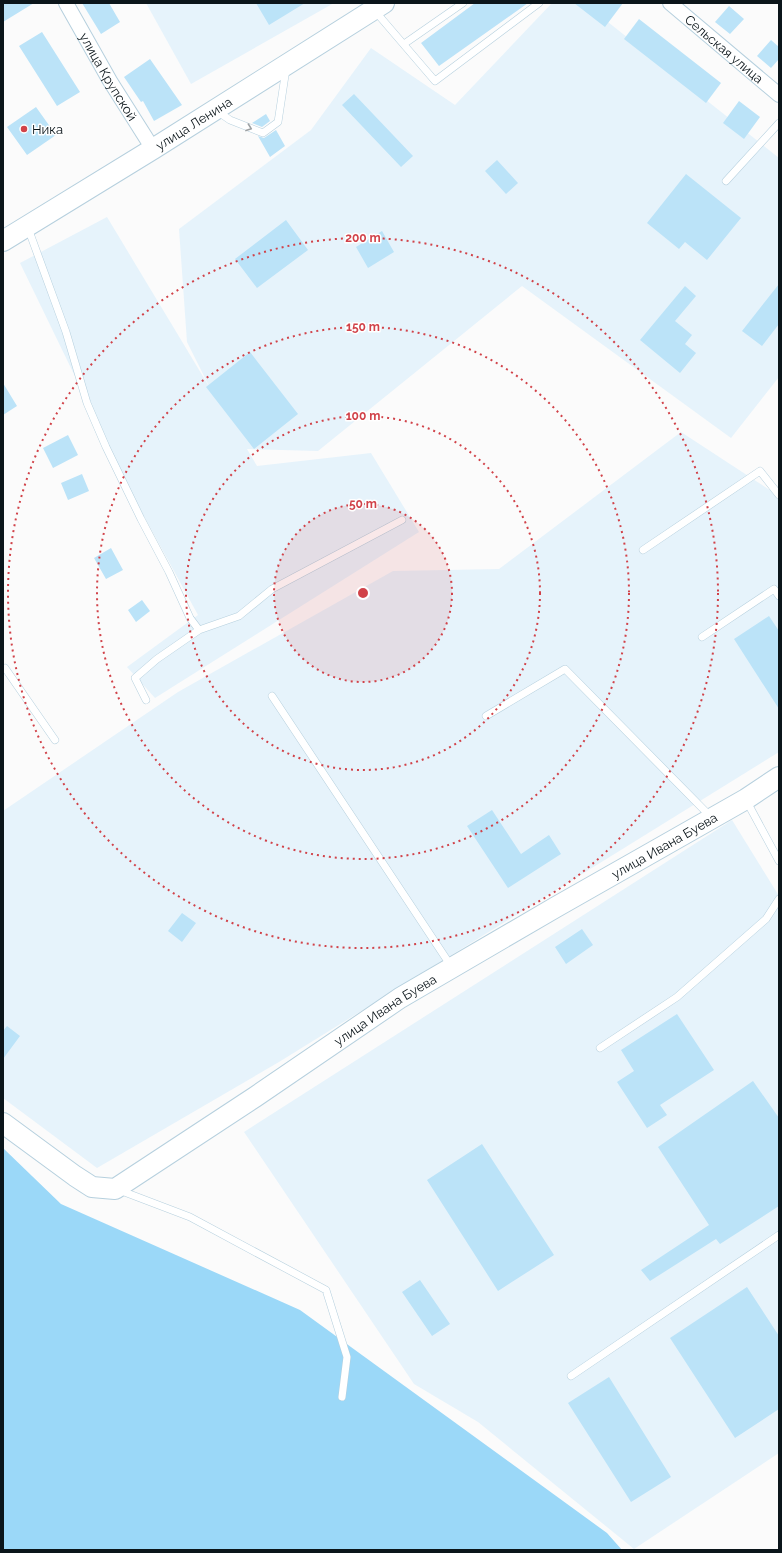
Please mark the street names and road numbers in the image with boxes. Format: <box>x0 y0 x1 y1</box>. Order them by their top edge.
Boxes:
street label: Сельская улица <box>682 12 766 86</box>
street label: улица Крупской <box>76 30 140 124</box>
street label: улица Ленина <box>153 94 235 153</box>
street label: улица Ивана Буева <box>609 810 720 882</box>
street label: улица Ивана Буева <box>331 971 439 1049</box>

